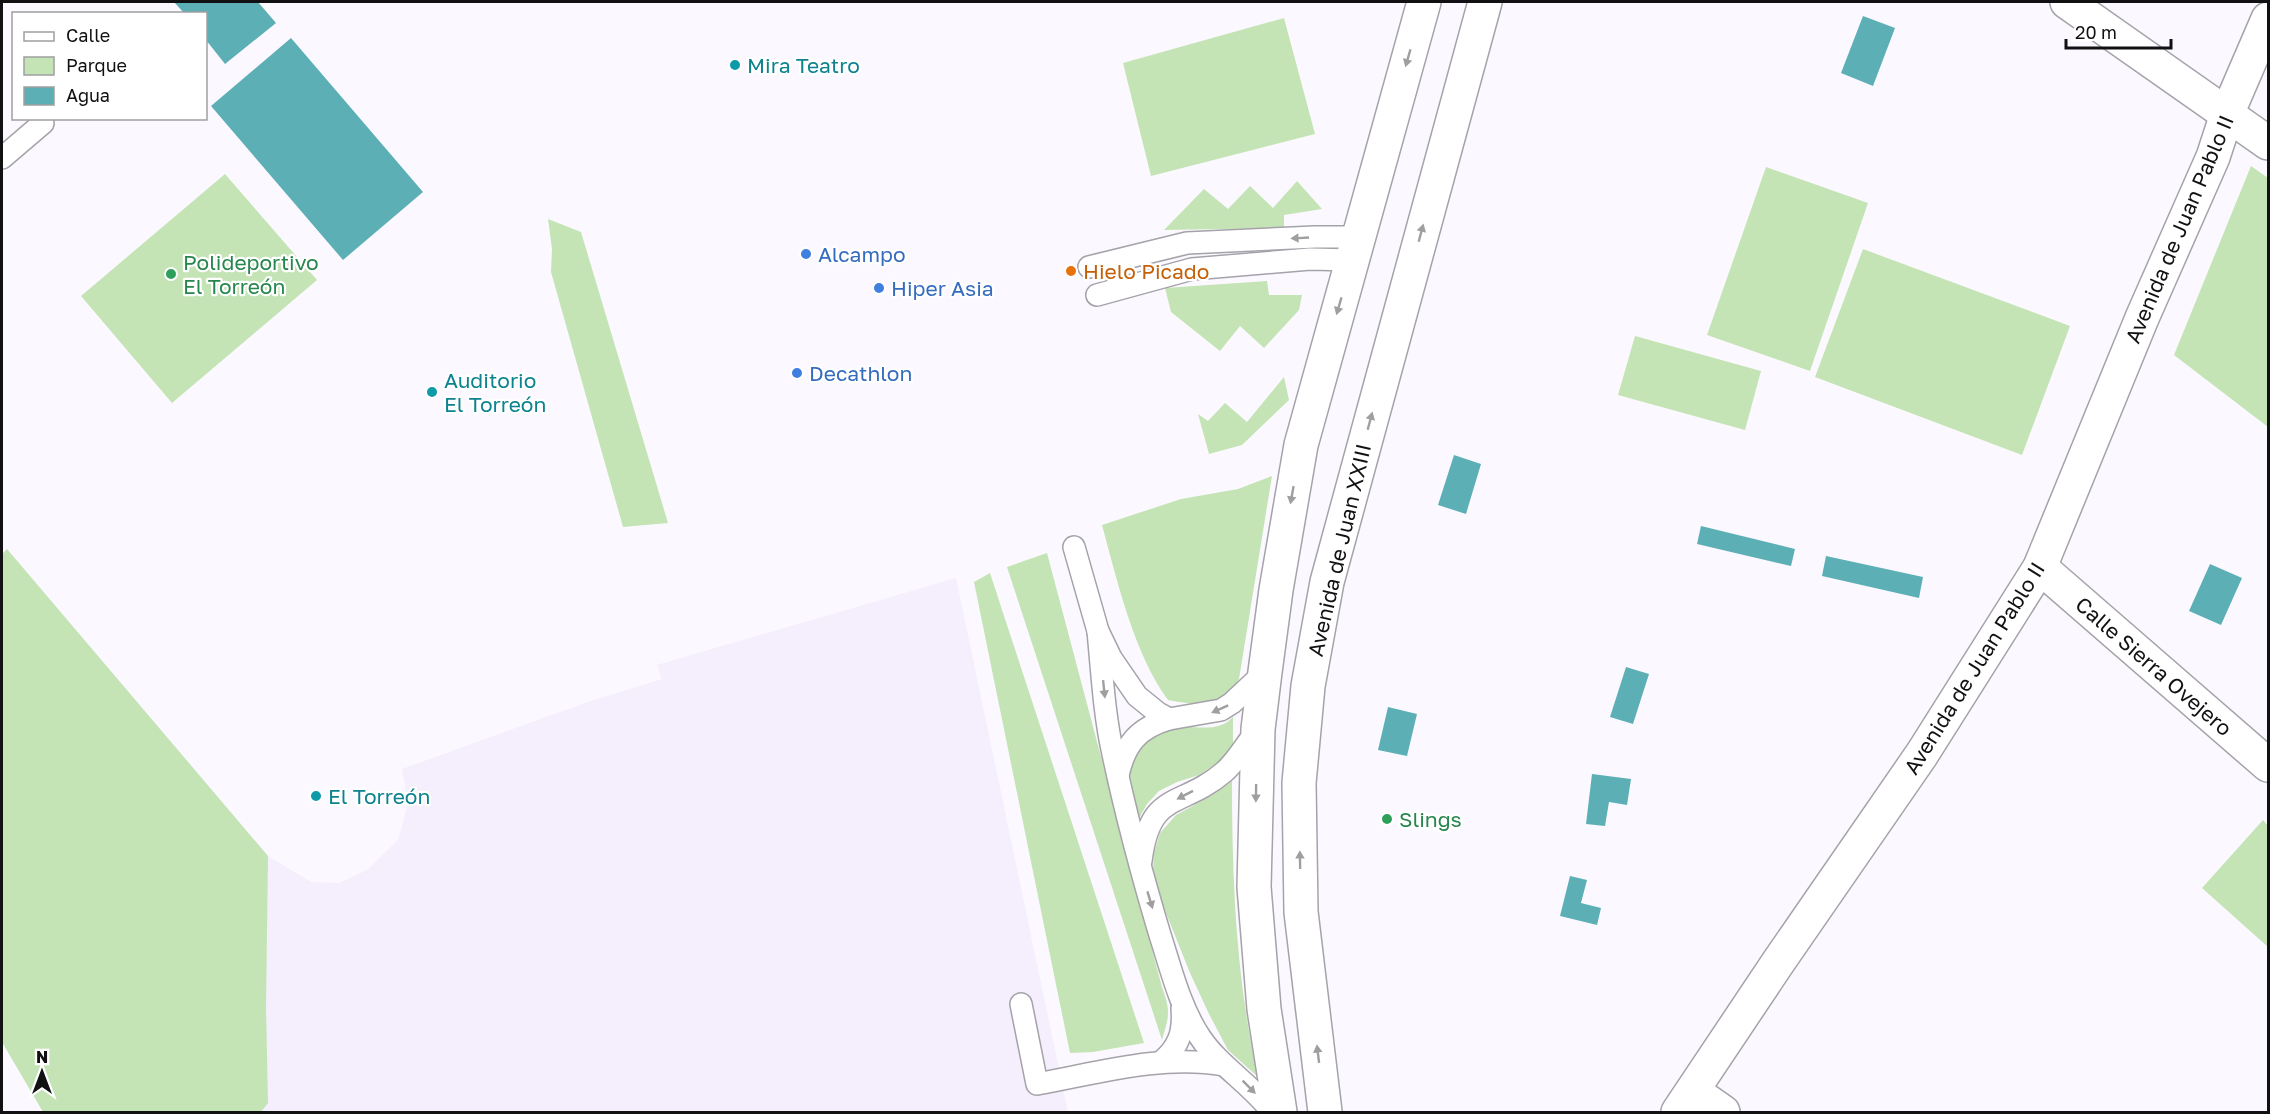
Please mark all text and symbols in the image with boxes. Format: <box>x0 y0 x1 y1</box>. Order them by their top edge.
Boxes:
legend <box>12 12 207 120</box>
scale bar <box>2066 12 2171 50</box>
text: 20 m <box>2075 21 2117 43</box>
text: Calle <box>66 24 110 46</box>
one-way arrow <box>1403 49 1413 67</box>
place label: Mira Teatro <box>747 52 860 78</box>
text: Parque <box>66 54 127 76</box>
marker: Mira Teatro <box>728 58 742 72</box>
text: Agua <box>66 84 110 106</box>
street label: Avenida de Juan Pablo II <box>2119 111 2239 347</box>
one-way arrow <box>1417 224 1427 242</box>
one-way arrow <box>1290 233 1309 242</box>
place label: Alcampo <box>818 241 906 267</box>
marker: Alcampo <box>799 247 813 261</box>
place label: Polideportivo El Torreón <box>183 249 319 299</box>
place label: Hielo Picado <box>1083 258 1209 284</box>
marker: Hielo Picado <box>1064 264 1078 278</box>
marker: Polideportivo El Torreón <box>164 267 178 281</box>
place label: Hiper Asia <box>891 275 994 301</box>
marker: Hiper Asia <box>872 281 886 295</box>
one-way arrow <box>1334 297 1343 315</box>
place label: Decathlon <box>809 360 912 386</box>
marker: Decathlon <box>790 366 804 380</box>
place label: Auditorio El Torreón <box>444 367 546 417</box>
marker: Auditorio El Torreón <box>425 385 439 399</box>
one-way arrow <box>1366 412 1376 430</box>
street label: Avenida de Juan XXIII <box>1302 441 1376 659</box>
one-way arrow <box>1287 486 1296 505</box>
street label: Avenida de Juan Pablo II <box>1898 557 2050 779</box>
street label: Calle Sierra Ovejero <box>2070 591 2238 741</box>
one-way arrow <box>1099 680 1109 699</box>
one-way arrow <box>1211 704 1229 714</box>
place label: El Torreón <box>328 783 430 809</box>
one-way arrow <box>1252 783 1261 802</box>
marker: El Torreón <box>309 789 323 803</box>
one-way arrow <box>1176 789 1194 799</box>
place label: Slings <box>1399 806 1462 832</box>
marker: Slings <box>1380 812 1394 826</box>
one-way arrow <box>1295 851 1305 870</box>
one-way arrow <box>1146 891 1155 909</box>
north arrow <box>12 1042 72 1102</box>
one-way arrow <box>1313 1045 1322 1064</box>
text: N <box>36 1047 48 1067</box>
one-way arrow <box>1241 1079 1255 1093</box>

